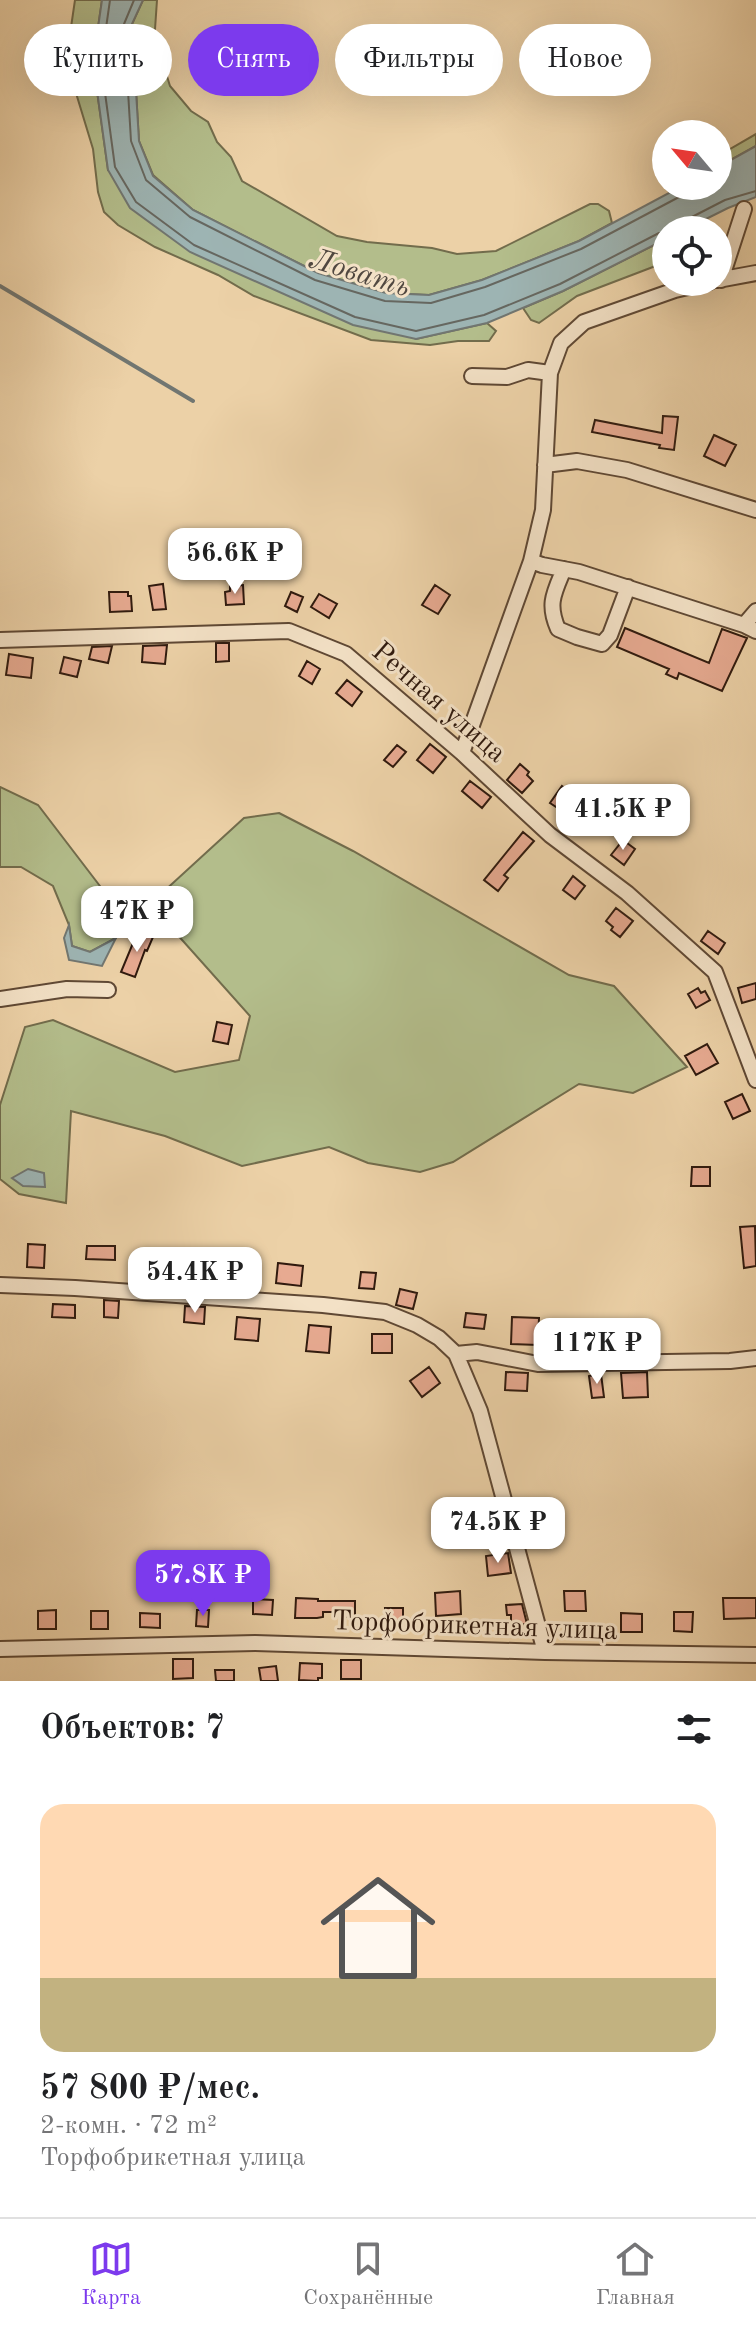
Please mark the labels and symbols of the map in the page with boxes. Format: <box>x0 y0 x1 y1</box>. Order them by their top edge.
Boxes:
north arrow <box>652 120 732 200</box>
water label: Ловать <box>305 244 413 303</box>
pin: 56.6K ₽ <box>161 528 309 596</box>
street label: Речная улица <box>366 638 511 769</box>
pin: 41.5K ₽ <box>549 784 697 852</box>
pin: 47K ₽ <box>81 886 193 954</box>
pin: 54.4K ₽ <box>121 1247 269 1315</box>
pin: 117K ₽ <box>532 1318 662 1386</box>
pin: 74.5K ₽ <box>424 1497 572 1565</box>
pin: 57.8K ₽ <box>129 1550 277 1618</box>
street label: Торфобрикетная улица <box>332 1608 618 1646</box>

